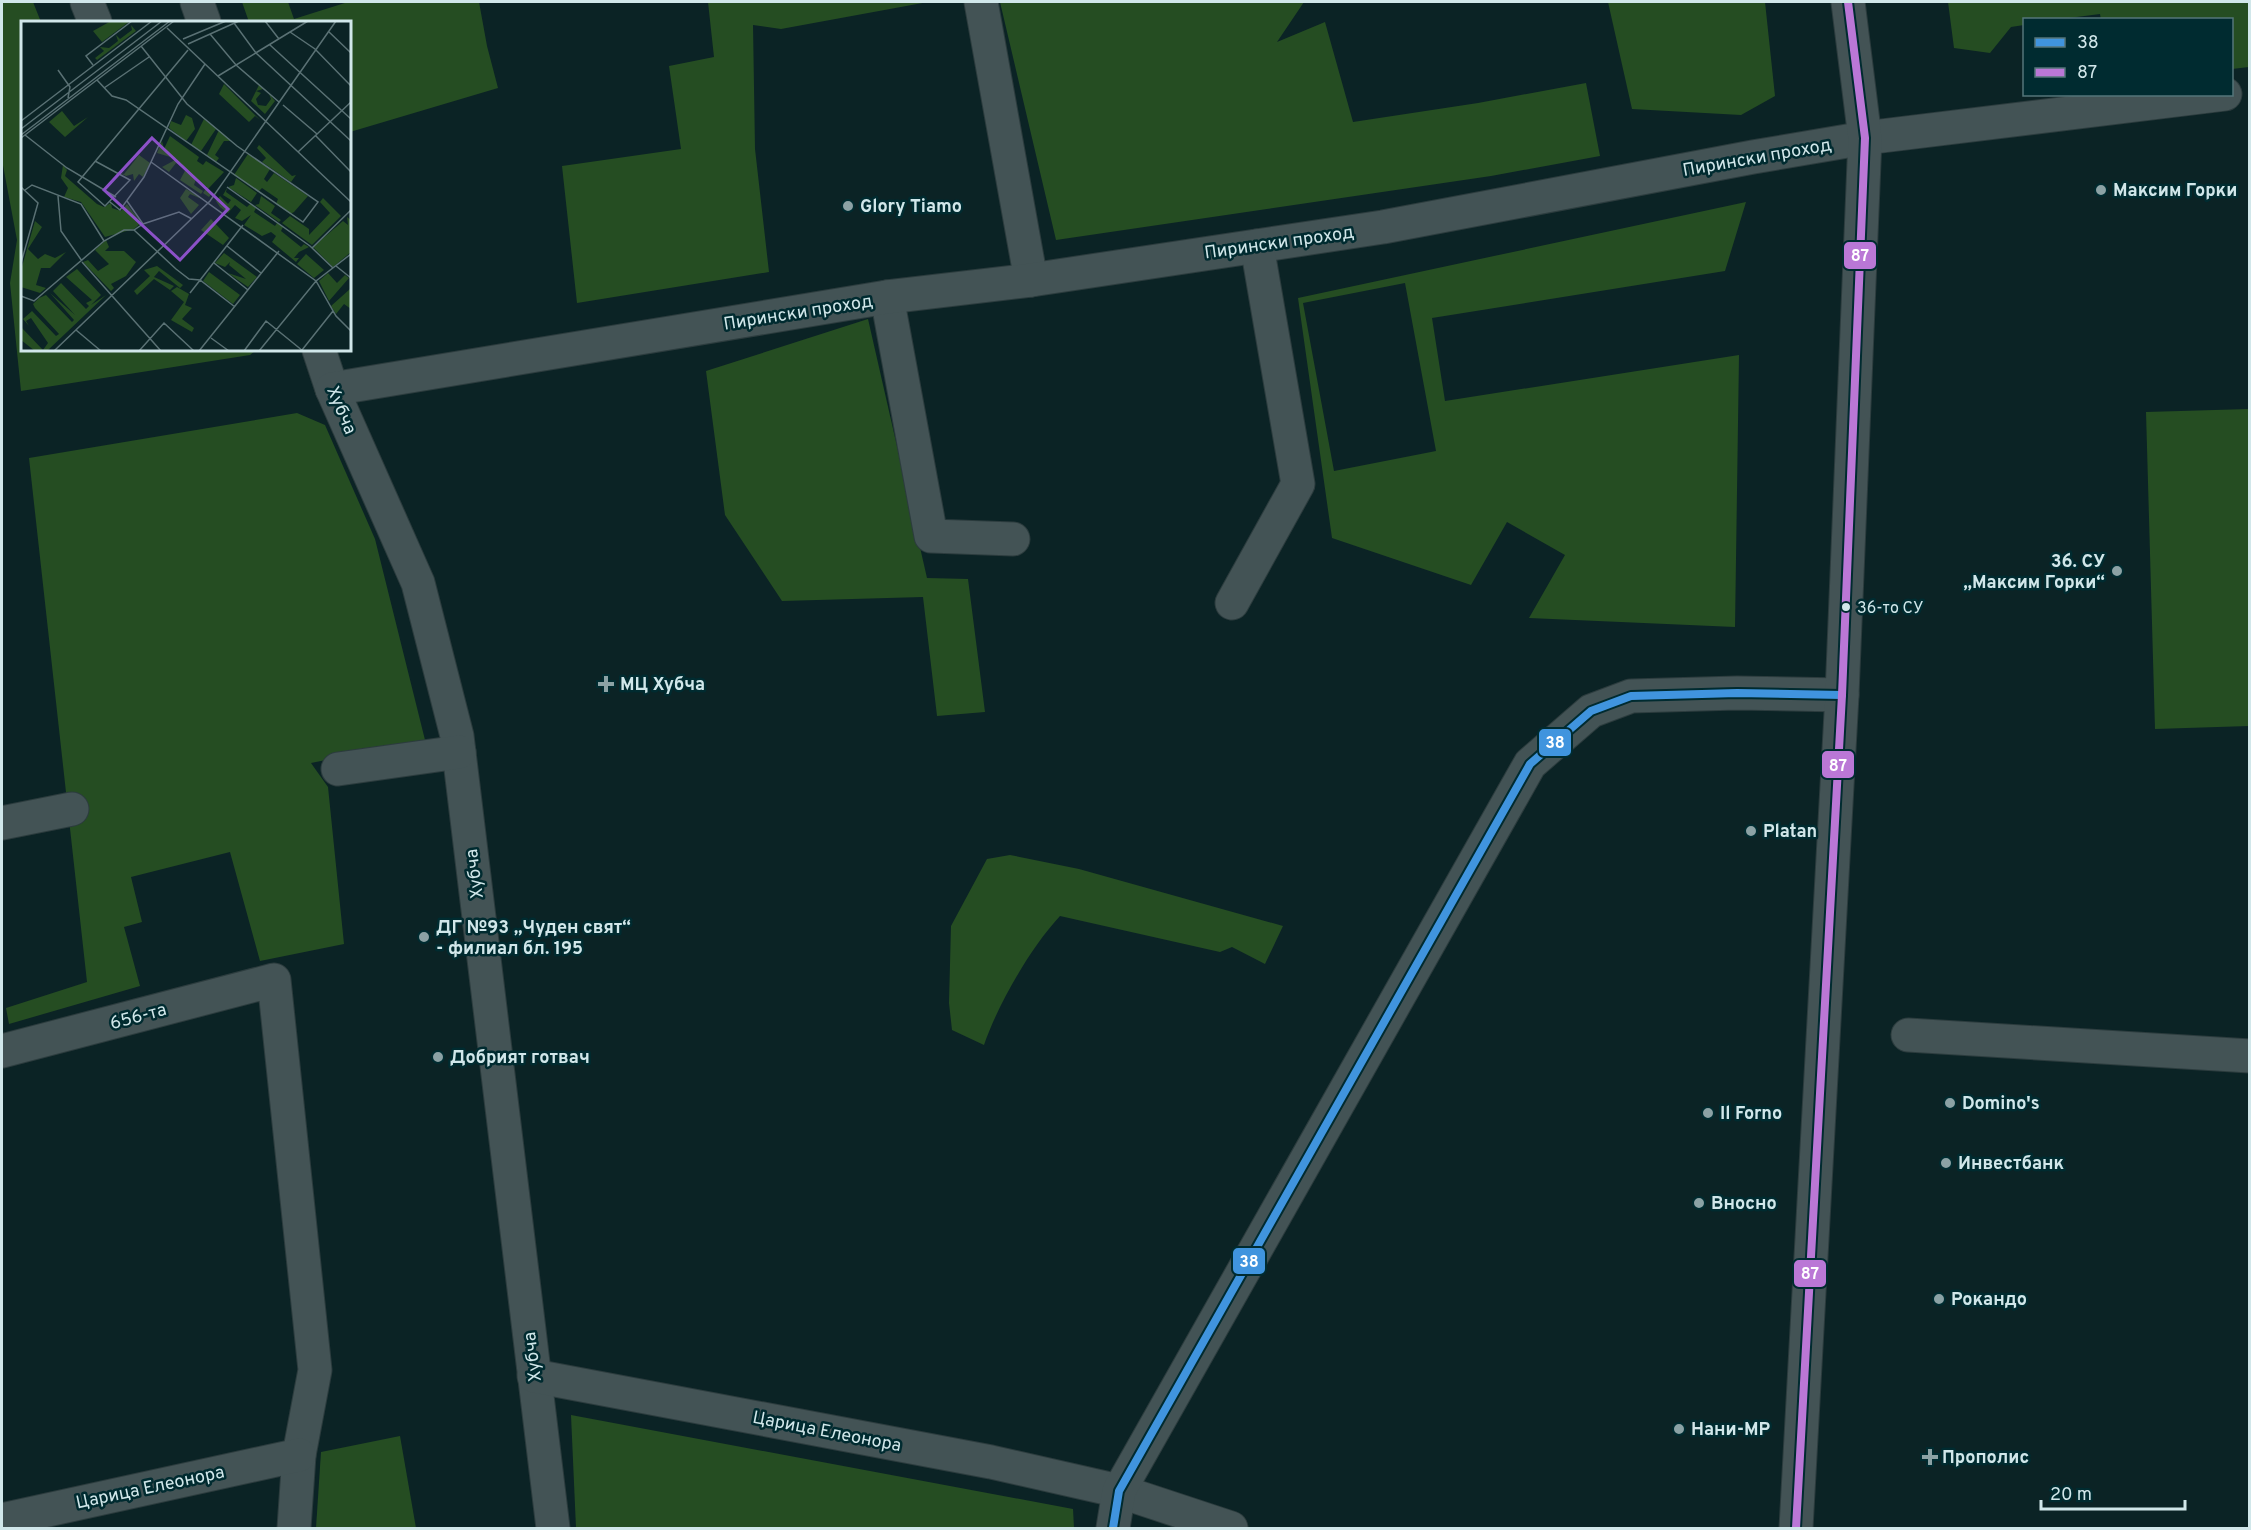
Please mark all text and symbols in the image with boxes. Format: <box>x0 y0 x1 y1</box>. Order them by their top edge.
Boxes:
legend <box>2023 18 2233 96</box>
inset map <box>21 21 351 351</box>
text: 38 <box>2077 32 2099 55</box>
text: 87 <box>2077 62 2097 85</box>
street label: Пирински проход <box>1681 134 1834 183</box>
place label: Максим Горки <box>2113 180 2237 203</box>
marker: Максим Горки <box>2094 183 2108 197</box>
place label: Glory Tiamo <box>860 196 962 219</box>
marker: Glory Tiamo <box>841 199 855 213</box>
street label: Пирински проход <box>1203 222 1356 265</box>
line badge: 87 <box>1843 241 1877 270</box>
text: 87 <box>1851 247 1869 267</box>
street label: Пирински проход <box>722 290 875 337</box>
street label: Хубча <box>320 383 361 438</box>
place label: 36. СУ „Максим Горки“ <box>1963 551 2105 595</box>
marker: 36. СУ „Максим Горки“ <box>2110 564 2124 578</box>
place label: 36-то СУ <box>1857 599 1923 619</box>
marker: 36-то СУ <box>1840 601 1852 613</box>
place label: МЦ Хубча <box>620 674 705 697</box>
marker: МЦ Хубча <box>597 675 615 693</box>
line badge: 38 <box>1538 728 1572 757</box>
text: 38 <box>1545 734 1565 754</box>
line badge: 87 <box>1821 750 1855 779</box>
text: 87 <box>1829 757 1847 777</box>
place label: Platan <box>1763 821 1817 844</box>
marker: Platan <box>1744 824 1758 838</box>
street label: Хубча <box>461 848 490 900</box>
place label: ДГ №93 „Чуден свят“ - филиал бл. 195 <box>436 917 631 961</box>
marker: ДГ №93 „Чуден свят“ - филиал бл. 195 <box>417 930 431 944</box>
street label: 656-та <box>108 999 169 1036</box>
place label: Добрият готвач <box>450 1047 590 1070</box>
marker: Добрият готвач <box>431 1050 445 1064</box>
place label: Domino's <box>1962 1093 2040 1116</box>
marker: Domino's <box>1943 1096 1957 1110</box>
place label: Il Forno <box>1720 1103 1782 1126</box>
marker: Il Forno <box>1701 1106 1715 1120</box>
place label: Инвестбанк <box>1958 1153 2065 1176</box>
marker: Инвестбанк <box>1939 1156 1953 1170</box>
place label: Вносно <box>1711 1193 1777 1216</box>
marker: Вносно <box>1692 1196 1706 1210</box>
line badge: 38 <box>1232 1247 1266 1275</box>
text: 38 <box>1239 1253 1259 1273</box>
line badge: 87 <box>1793 1259 1827 1288</box>
text: 87 <box>1801 1265 1819 1285</box>
place label: Рокандо <box>1951 1289 2027 1312</box>
marker: Рокандо <box>1932 1292 1946 1306</box>
street label: Хубча <box>519 1331 548 1383</box>
street label: Царица Елеонора <box>750 1407 903 1458</box>
place label: Нани-МР <box>1691 1419 1771 1442</box>
marker: Нани-МР <box>1672 1422 1686 1436</box>
place label: Прополис <box>1942 1447 2029 1470</box>
marker: Прополис <box>1923 1450 1937 1464</box>
street label: Царица Елеонора <box>74 1461 227 1515</box>
scale bar <box>2041 1473 2185 1511</box>
text: 20 m <box>2050 1484 2092 1507</box>

